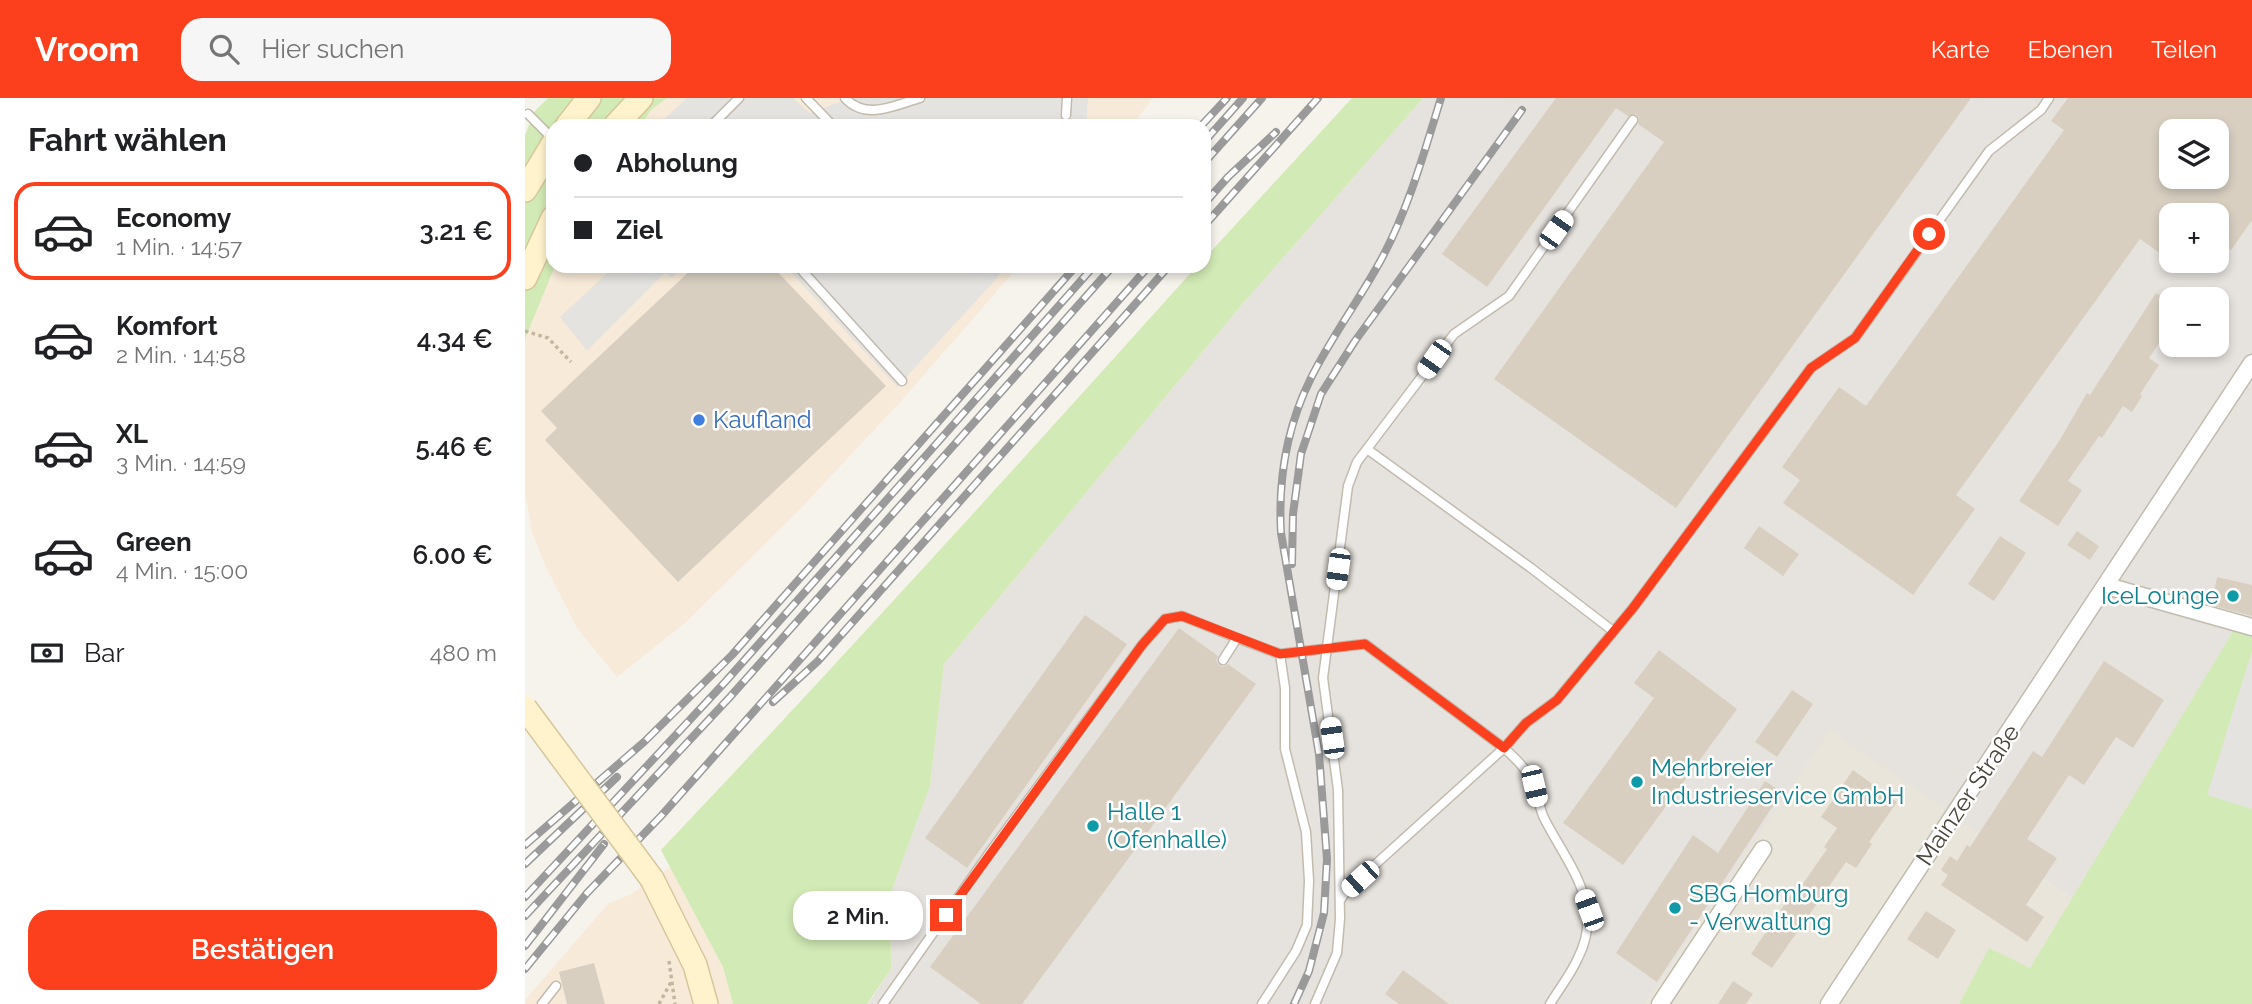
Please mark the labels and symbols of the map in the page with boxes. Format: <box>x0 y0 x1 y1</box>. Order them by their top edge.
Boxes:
car <box>1536 207 1577 253</box>
route start <box>1913 218 1945 250</box>
car <box>1414 336 1455 382</box>
place label: Kaufland <box>713 405 812 434</box>
marker: Kaufland <box>691 412 707 428</box>
car <box>1325 547 1352 591</box>
place label: IceLounge <box>2101 581 2219 610</box>
marker: IceLounge <box>2225 588 2241 604</box>
car <box>1319 716 1346 760</box>
street label: Mainzer Straße <box>1910 719 2025 871</box>
place label: Mehrbreier Industrieservice GmbH <box>1651 753 1904 810</box>
car <box>1520 763 1549 809</box>
marker: Mehrbreier Industrieservice GmbH <box>1629 774 1645 790</box>
place label: Halle 1 (Ofenhalle) <box>1107 797 1227 854</box>
marker: Halle 1 (Ofenhalle) <box>1085 818 1101 834</box>
car <box>1338 857 1383 901</box>
place label: SBG Homburg - Verwaltung <box>1689 879 1849 936</box>
car <box>1572 887 1607 933</box>
callout: 2 Min. <box>792 890 921 940</box>
route end <box>930 899 962 931</box>
marker: SBG Homburg - Verwaltung <box>1667 900 1683 916</box>

